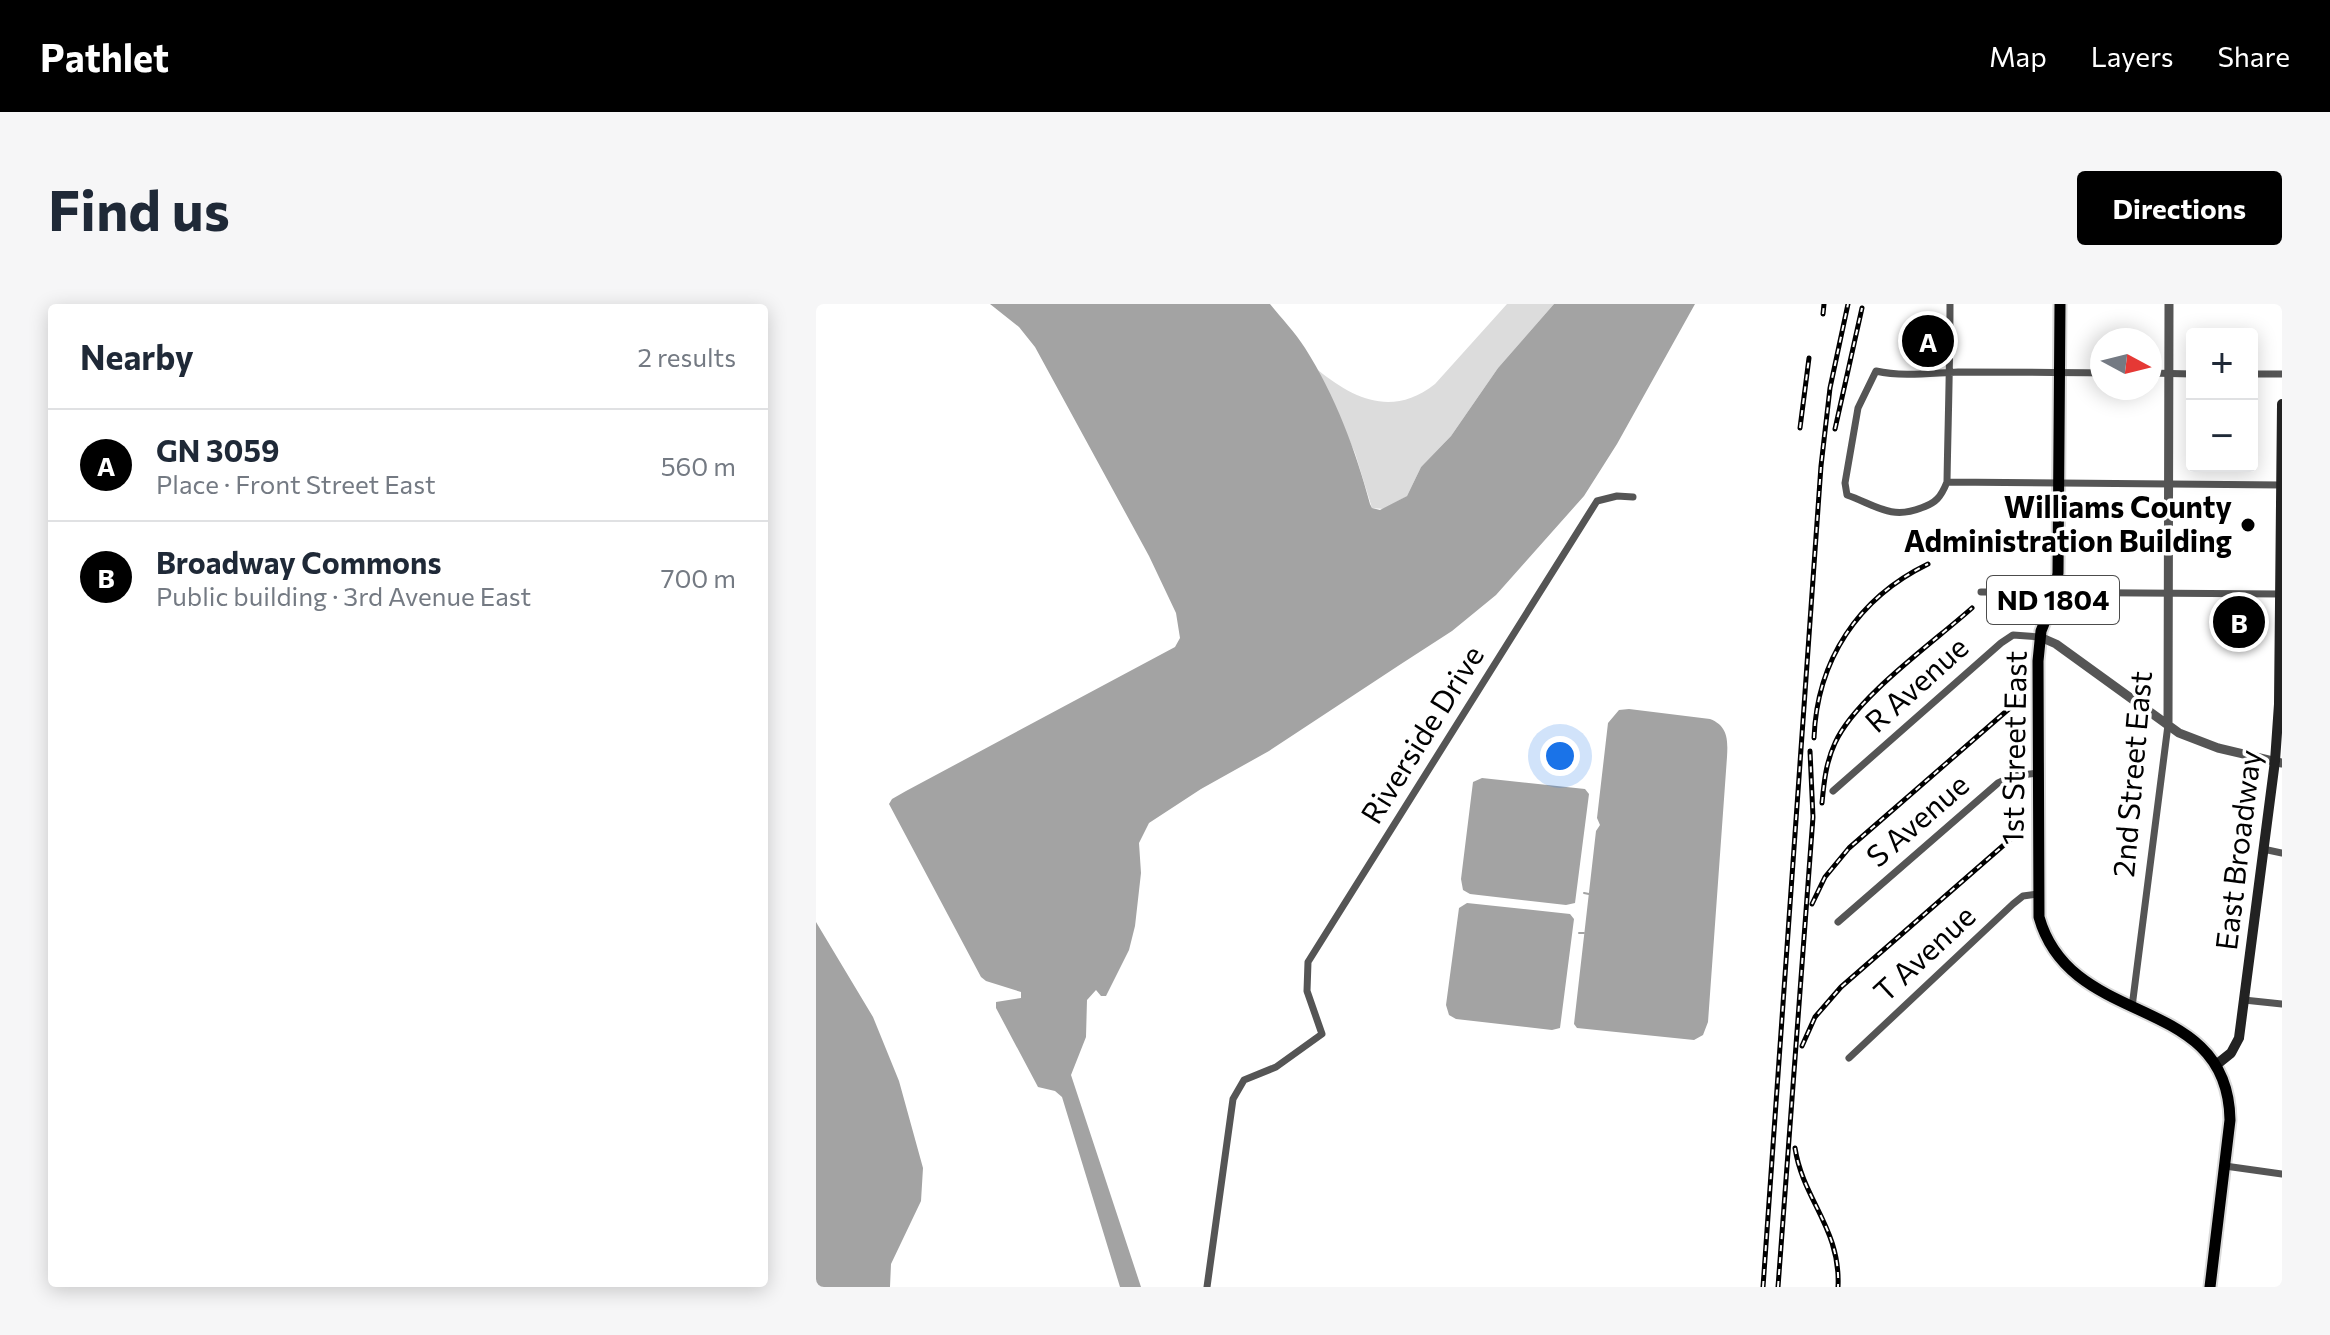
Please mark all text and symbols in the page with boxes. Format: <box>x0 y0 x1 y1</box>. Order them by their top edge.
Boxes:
text: Pathlet <box>40 33 169 80</box>
text: Map <box>1989 39 2047 73</box>
text: Layers <box>2091 39 2173 73</box>
text: Share <box>2217 39 2290 73</box>
button: Directions <box>2077 171 2282 245</box>
text: Find us <box>48 174 230 243</box>
pin: A <box>1902 311 1954 371</box>
north arrow <box>2090 328 2162 400</box>
map controls <box>2186 328 2258 472</box>
button: + <box>2186 328 2258 400</box>
text: Nearby <box>80 335 194 377</box>
text: 2 results <box>638 341 736 372</box>
button: − <box>2186 400 2258 472</box>
text: GN 3059 <box>156 431 280 468</box>
text: A <box>97 450 115 481</box>
text: 560 m <box>661 450 736 481</box>
text: Place · Front Street East <box>156 468 436 499</box>
place label: Williams County Administration Building <box>1904 487 2233 558</box>
marker: Williams County Administration Building <box>2239 516 2257 534</box>
text: Broadway Commons <box>156 543 441 580</box>
text: B <box>97 562 115 593</box>
text: 700 m <box>661 562 736 593</box>
road number: ND 1804 <box>1987 576 2119 624</box>
text: Public building · 3rd Avenue East <box>156 580 531 611</box>
pin: B <box>2213 592 2265 652</box>
street label: R Avenue <box>1856 627 1974 739</box>
street label: Riverside Drive <box>1351 638 1490 829</box>
street label: 1st Street East <box>1992 650 2033 845</box>
street label: 2nd Street East <box>2103 669 2158 878</box>
your location <box>1540 736 1580 776</box>
street label: East Broadway <box>2206 747 2267 952</box>
street label: S Avenue <box>1858 765 1975 874</box>
street label: T Avenue <box>1865 896 1982 1008</box>

